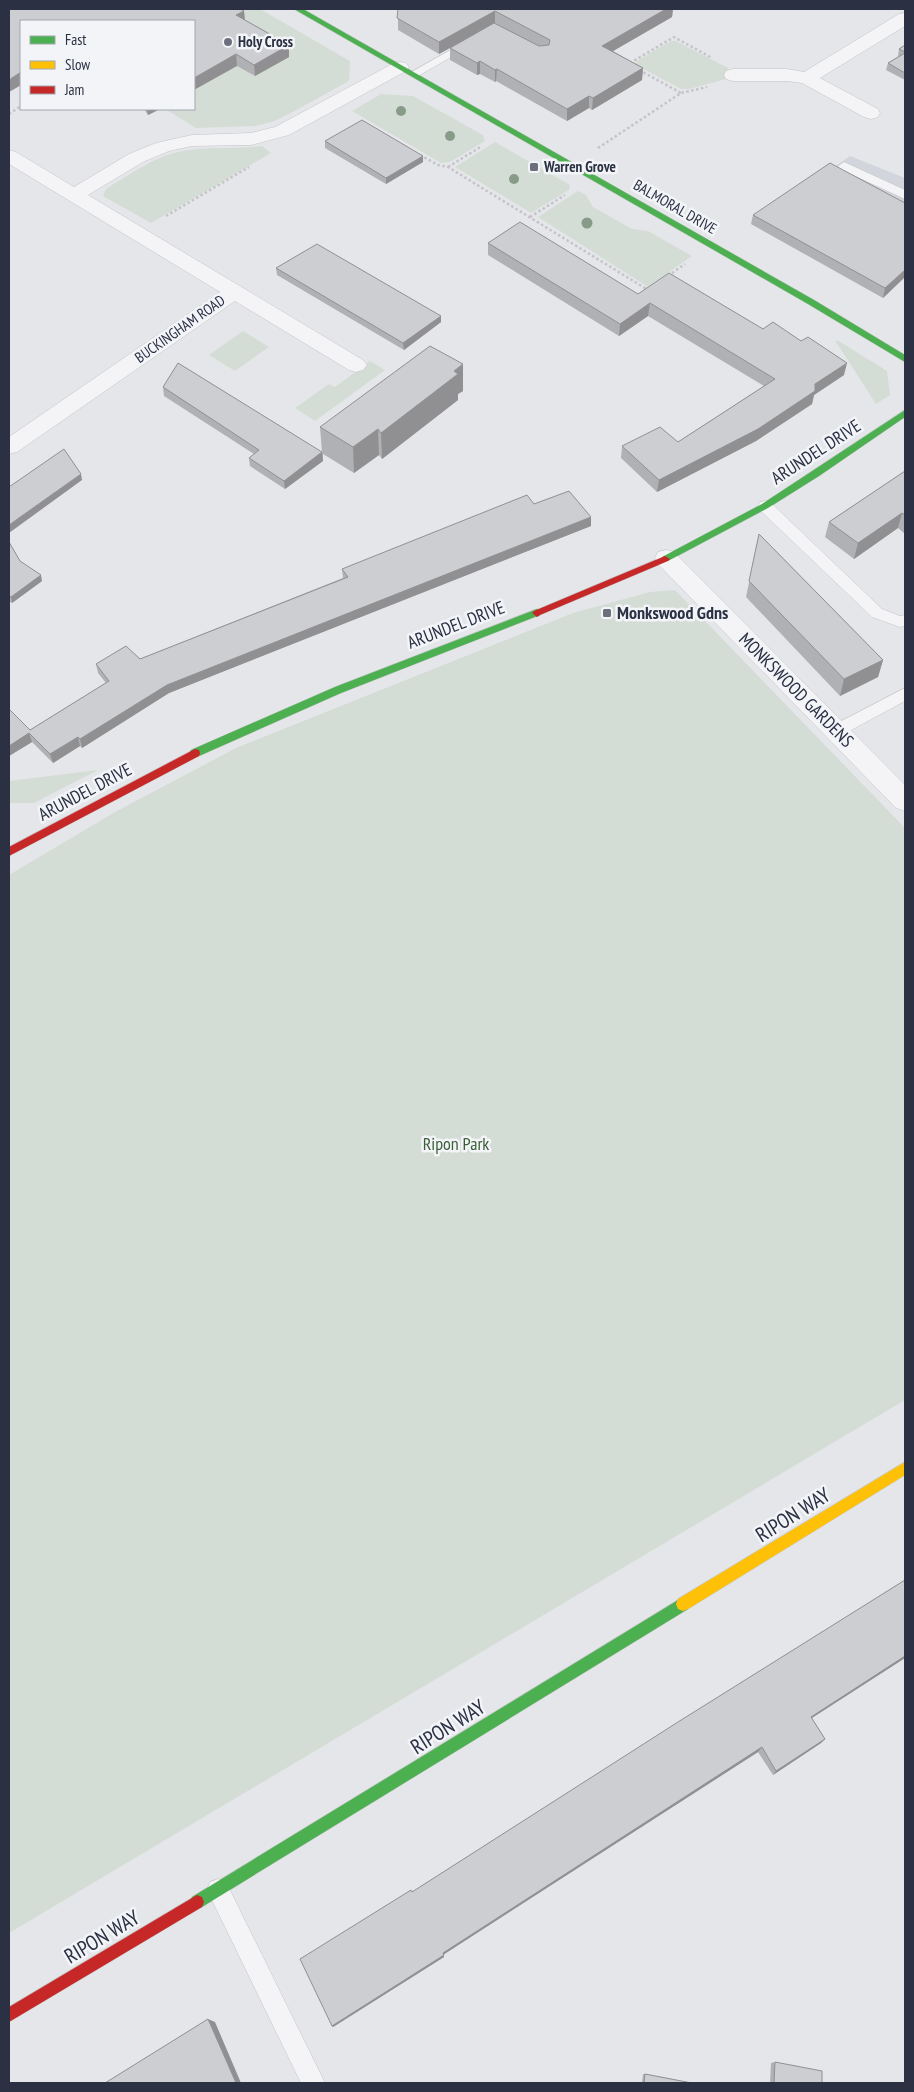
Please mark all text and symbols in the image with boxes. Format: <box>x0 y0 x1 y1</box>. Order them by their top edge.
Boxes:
legend <box>20 20 195 110</box>
text: Fast <box>65 30 86 49</box>
place label: Holy Cross <box>238 32 293 51</box>
marker: Holy Cross <box>222 36 234 48</box>
text: Slow <box>65 55 90 74</box>
text: Jam <box>64 80 84 99</box>
place label: Warren Grove <box>543 157 616 176</box>
marker: Warren Grove <box>528 161 540 173</box>
street label: BALMORAL DRIVE <box>630 175 720 238</box>
street label: BUCKINGHAM ROAD <box>131 290 229 367</box>
street label: ARUNDEL DRIVE <box>767 414 865 489</box>
street label: ARUNDEL DRIVE <box>404 595 508 654</box>
place label: Monkswood Gdns <box>617 601 728 624</box>
marker: Monkswood Gdns <box>601 607 613 619</box>
street label: MONKSWOOD GARDENS <box>734 627 859 752</box>
street label: ARUNDEL DRIVE <box>34 757 135 826</box>
park label: Ripon Park <box>423 1132 489 1155</box>
street label: RIPON WAY <box>750 1481 835 1548</box>
street label: RIPON WAY <box>405 1693 490 1760</box>
street label: RIPON WAY <box>59 1903 145 1970</box>

